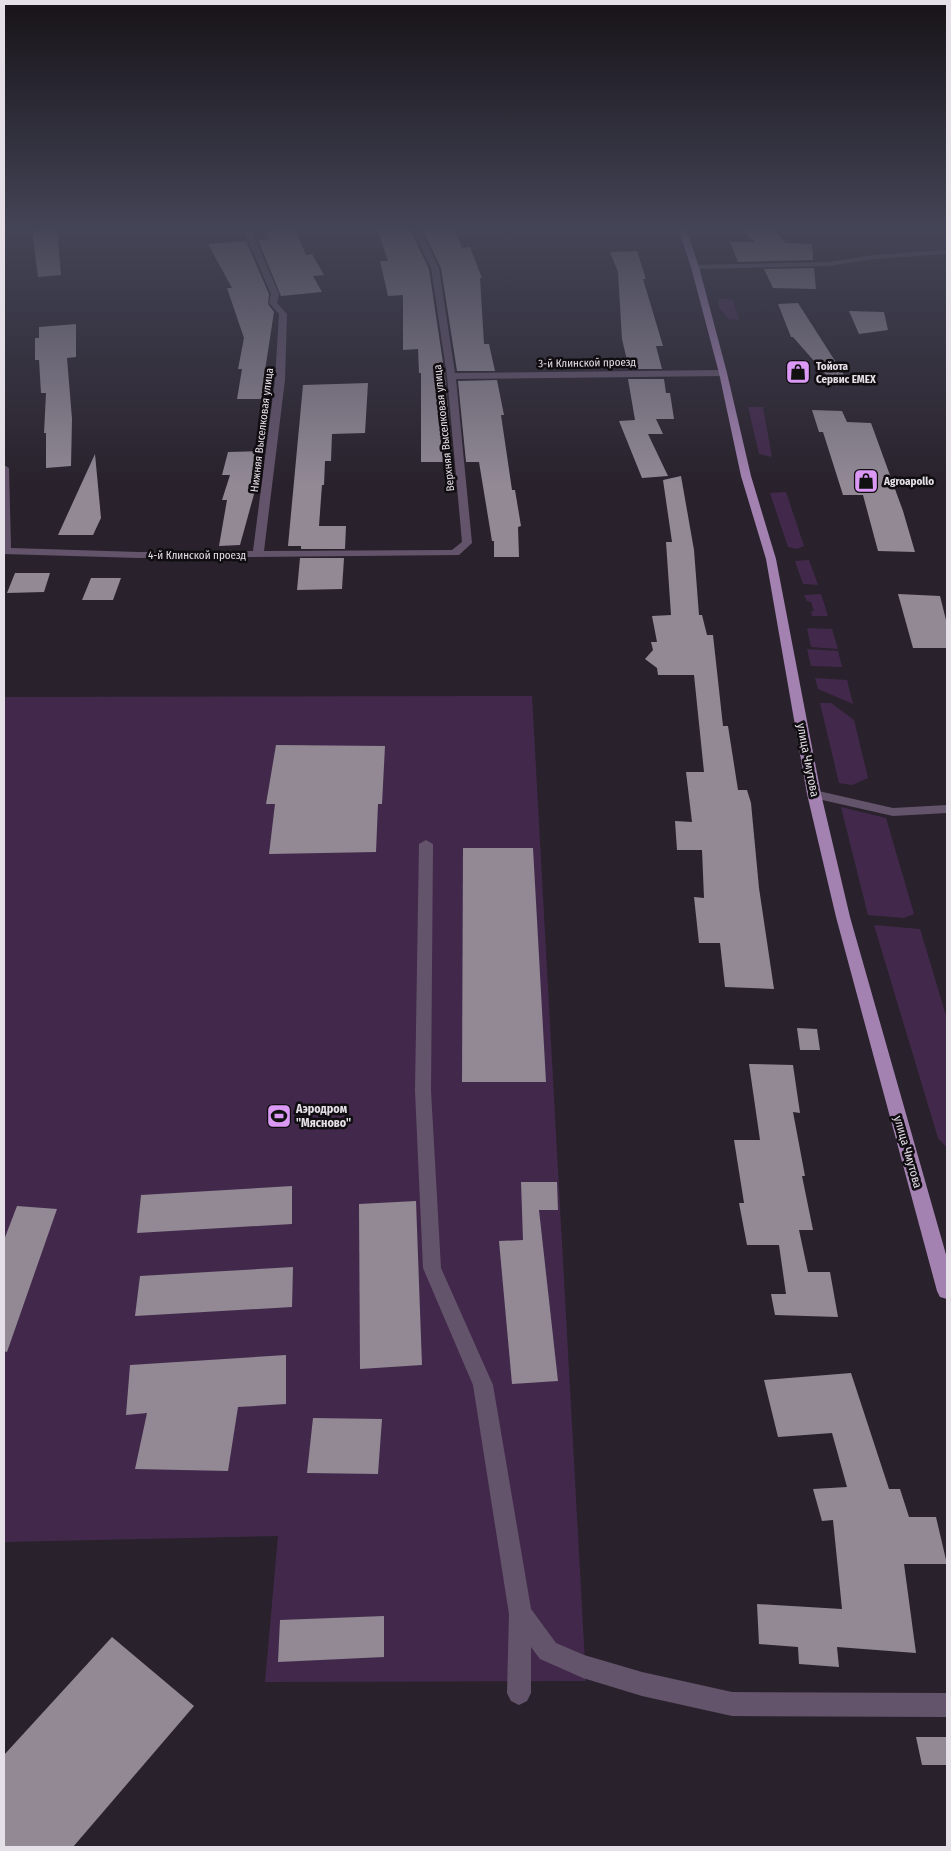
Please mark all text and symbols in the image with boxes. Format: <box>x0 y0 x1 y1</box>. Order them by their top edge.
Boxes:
street label: 3-й Клинской проезд <box>538 356 636 370</box>
shop icon: Тойота Сервис EMEX <box>785 359 811 385</box>
place label: Тойота Сервис EMEX <box>816 360 876 386</box>
street label: Верхняя Выселковая улица <box>431 364 457 492</box>
street label: Нижняя Выселковая улица <box>248 367 276 493</box>
shop icon: Agroapollo <box>853 468 879 494</box>
place label: Agroapollo <box>883 475 934 488</box>
street label: 4-й Клинской проезд <box>148 549 247 562</box>
street label: улица Чмутова <box>794 722 822 798</box>
place label: Аэродром "Мясново" <box>295 1102 351 1130</box>
sports icon: Аэродром "Мясново" <box>266 1103 292 1129</box>
street label: улица Чмутова <box>891 1114 925 1190</box>

